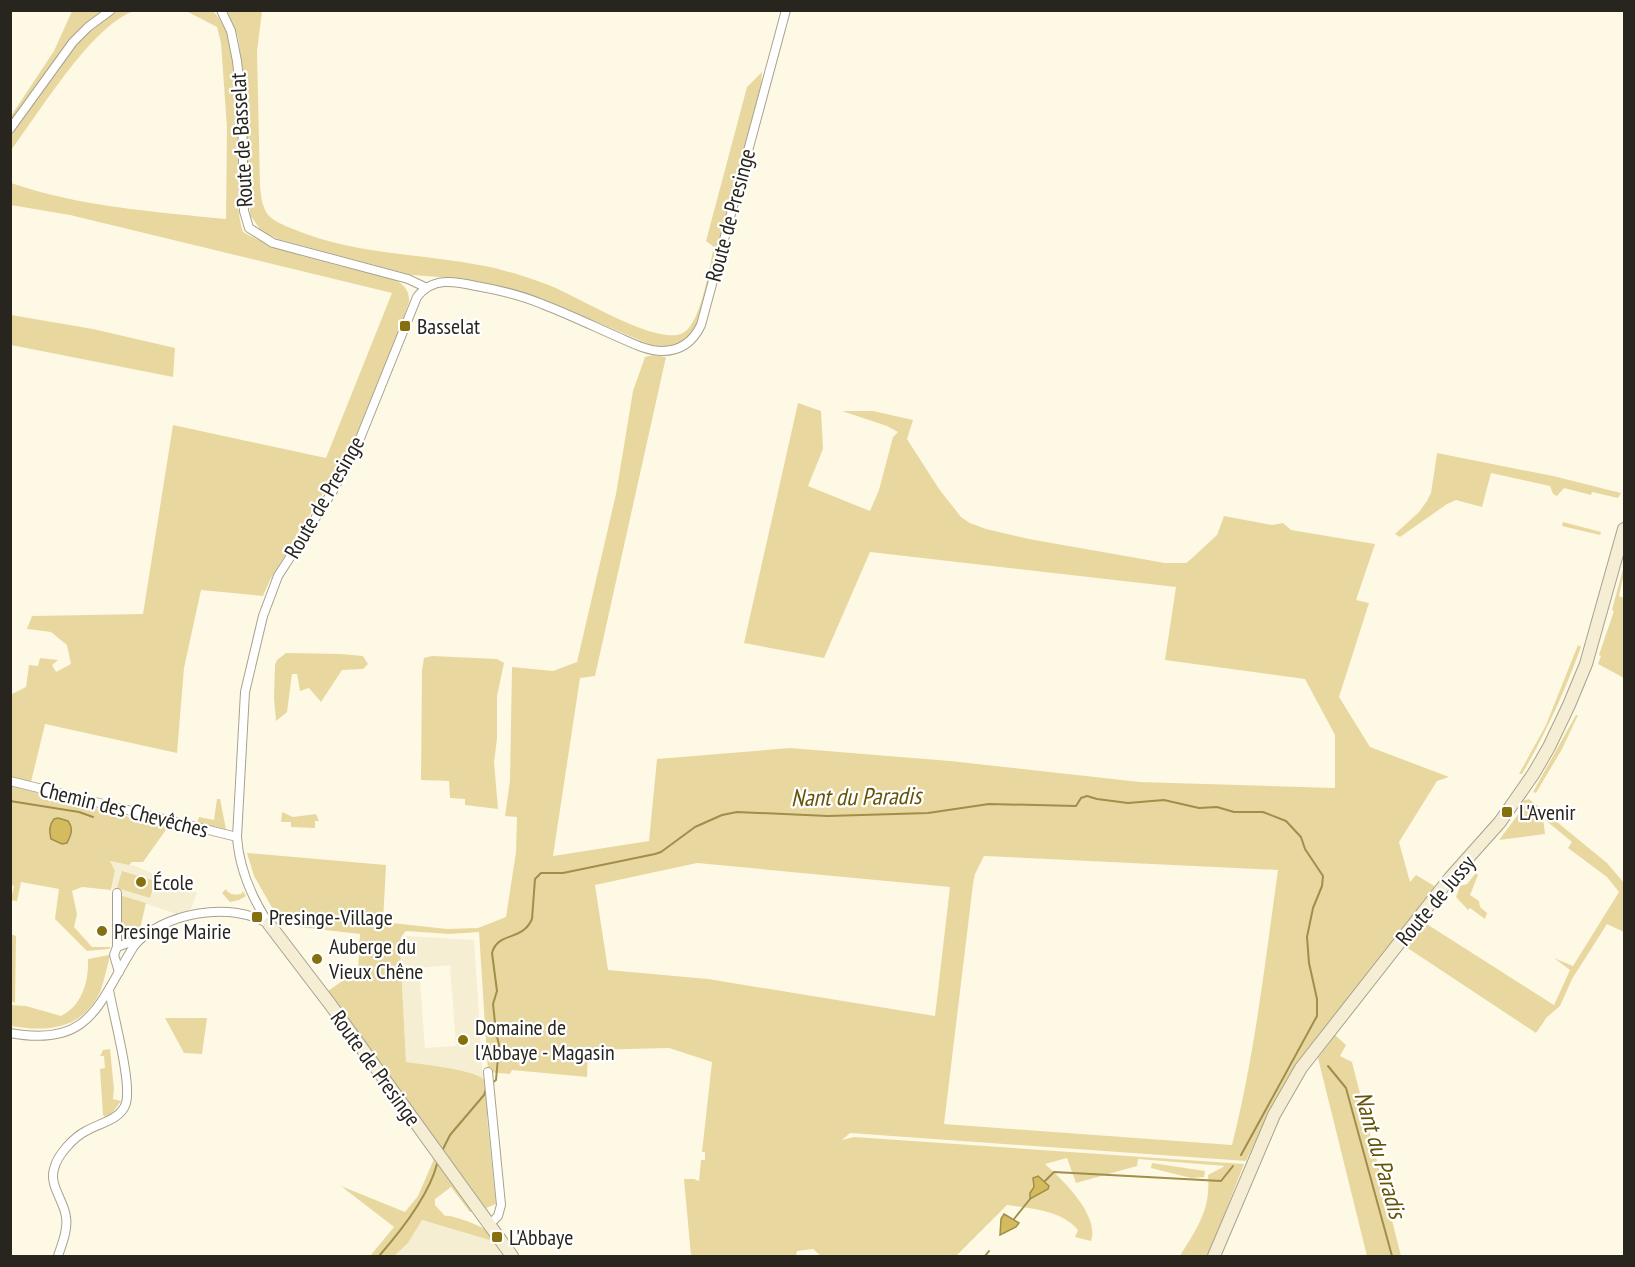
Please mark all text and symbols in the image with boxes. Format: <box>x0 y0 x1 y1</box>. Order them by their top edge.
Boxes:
street label: Route de Basselat <box>223 72 259 208</box>
street label: Route de Presinge <box>699 145 761 285</box>
place label: Basselat <box>417 312 480 340</box>
marker: Basselat <box>398 319 412 333</box>
street label: Route de Presinge <box>278 431 370 563</box>
street label: Chemin des Chevêches <box>37 774 211 844</box>
water label: Nant du Paradis <box>791 780 924 813</box>
place label: L'Avenir <box>1519 798 1576 826</box>
marker: L'Avenir <box>1500 805 1514 819</box>
street label: Route de Jussy <box>1389 848 1481 951</box>
place label: École <box>153 868 194 896</box>
marker: École <box>134 875 148 889</box>
place label: Presinge-Village <box>269 903 393 931</box>
marker: Presinge-Village <box>250 910 264 924</box>
place label: Presinge Mairie <box>114 917 231 945</box>
marker: Presinge Mairie <box>95 924 109 938</box>
place label: Auberge du Vieux Chêne <box>328 932 423 985</box>
marker: Auberge du Vieux Chêne <box>310 952 324 966</box>
street label: Route de Presinge <box>325 1005 427 1131</box>
place label: Domaine de l'Abbaye - Magasin <box>475 1013 615 1066</box>
marker: Domaine de l'Abbaye - Magasin <box>456 1033 470 1047</box>
water label: Nant du Paradis <box>1348 1088 1414 1225</box>
place label: L'Abbaye <box>509 1223 573 1251</box>
marker: L'Abbaye <box>490 1230 504 1244</box>

